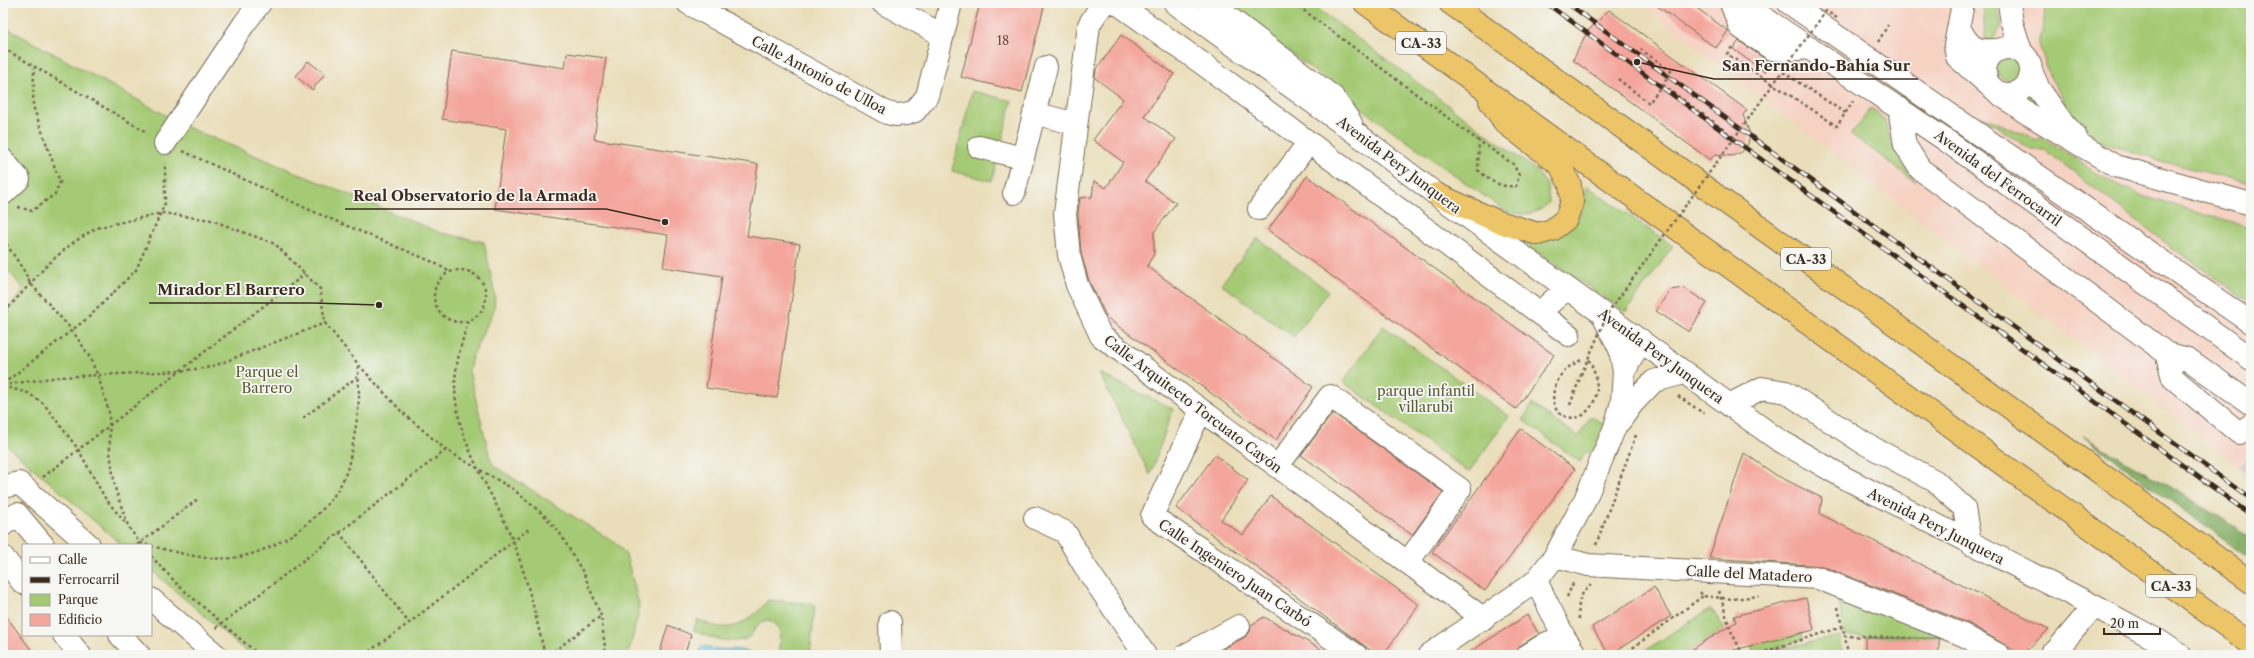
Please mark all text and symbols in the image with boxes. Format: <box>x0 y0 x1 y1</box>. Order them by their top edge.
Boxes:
street label: Calle Antonio de Ulloa <box>748 32 890 119</box>
road number: CA-33 <box>1396 32 1446 54</box>
house number: 18 <box>997 33 1009 48</box>
callout: San Fernando-Bahía Sur <box>1714 52 1918 79</box>
text: San Fernando-Bahía Sur <box>1722 56 1911 75</box>
street label: Avenida Pery Junquera <box>1332 112 1465 218</box>
street label: Avenida del Ferrocarril <box>1930 125 2065 230</box>
callout: Real Observatorio de la Armada <box>345 182 606 209</box>
text: Real Observatorio de la Armada <box>353 186 597 205</box>
road number: CA-33 <box>1781 248 1831 270</box>
callout: Mirador El Barrero <box>149 276 313 303</box>
text: Mirador El Barrero <box>157 280 305 299</box>
street label: Avenida Pery Junquera <box>1594 304 1728 408</box>
street label: Calle Arquitecto Torcuato Cayón <box>1100 331 1286 477</box>
park label: Parque el Barrero <box>236 363 298 397</box>
park label: parque infantil villarubi <box>1377 382 1475 416</box>
street label: Avenida Pery Junquera <box>1864 483 2008 569</box>
street label: Calle Ingeniero Juan Carbó <box>1155 515 1315 631</box>
legend <box>22 544 152 636</box>
text: Calle <box>58 552 88 567</box>
street label: Calle del Matadero <box>1685 562 1813 586</box>
text: Ferrocarril <box>58 572 120 587</box>
road number: CA-33 <box>2146 575 2196 597</box>
text: Parque <box>58 592 99 607</box>
scale bar <box>2104 610 2160 636</box>
text: Edificio <box>58 612 102 627</box>
text: 20 m <box>2110 616 2139 631</box>

